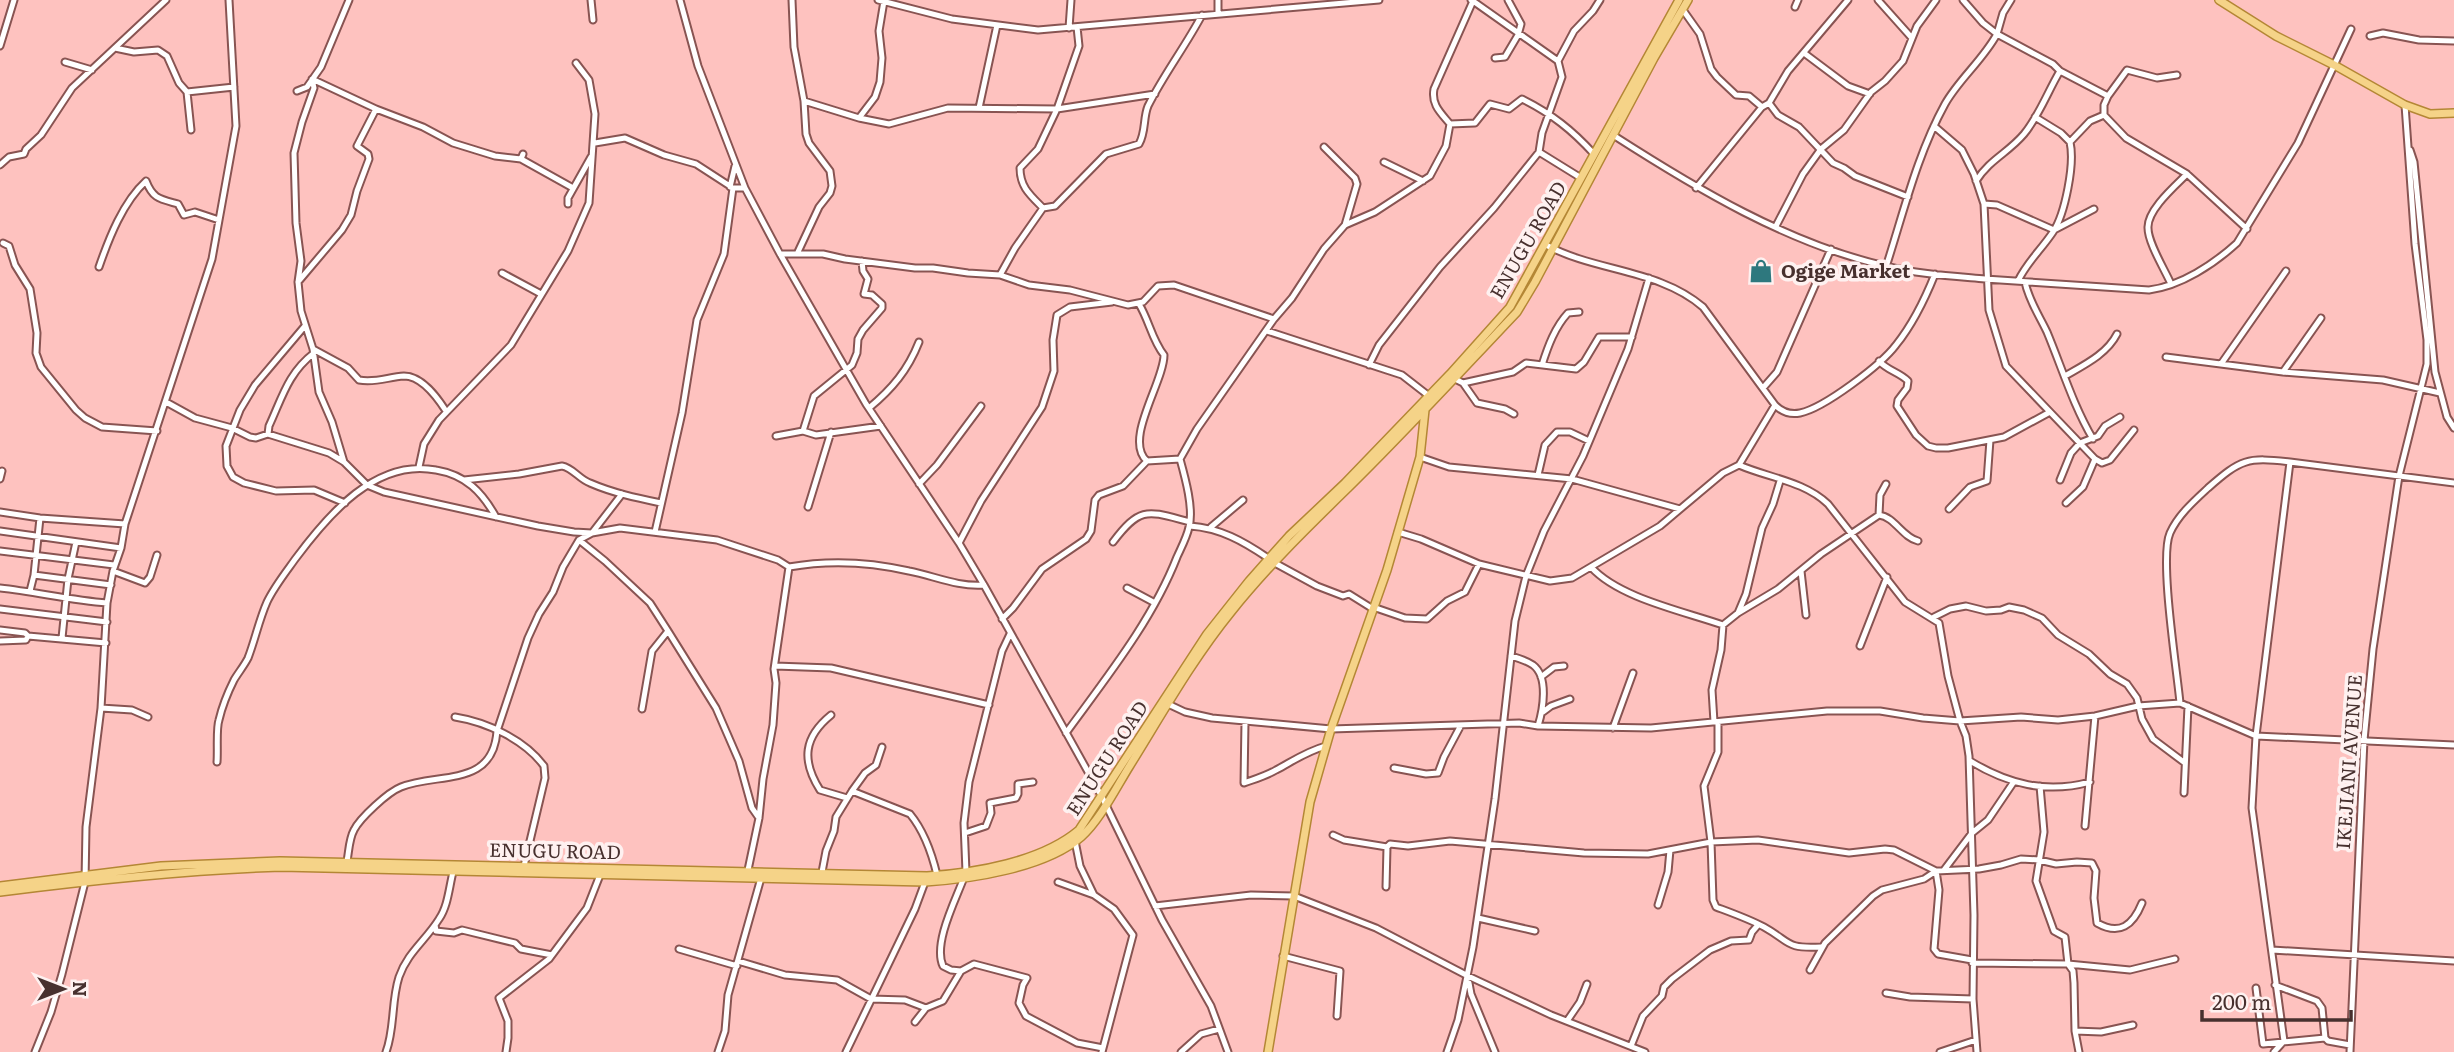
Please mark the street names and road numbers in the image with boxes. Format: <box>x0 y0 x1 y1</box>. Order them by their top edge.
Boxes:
street label: ENUGU ROAD <box>1482 175 1572 304</box>
street label: IKEJIANI AVENUE <box>2328 673 2368 850</box>
street label: ENUGU ROAD <box>1058 695 1154 820</box>
street label: ENUGU ROAD <box>489 835 621 865</box>

